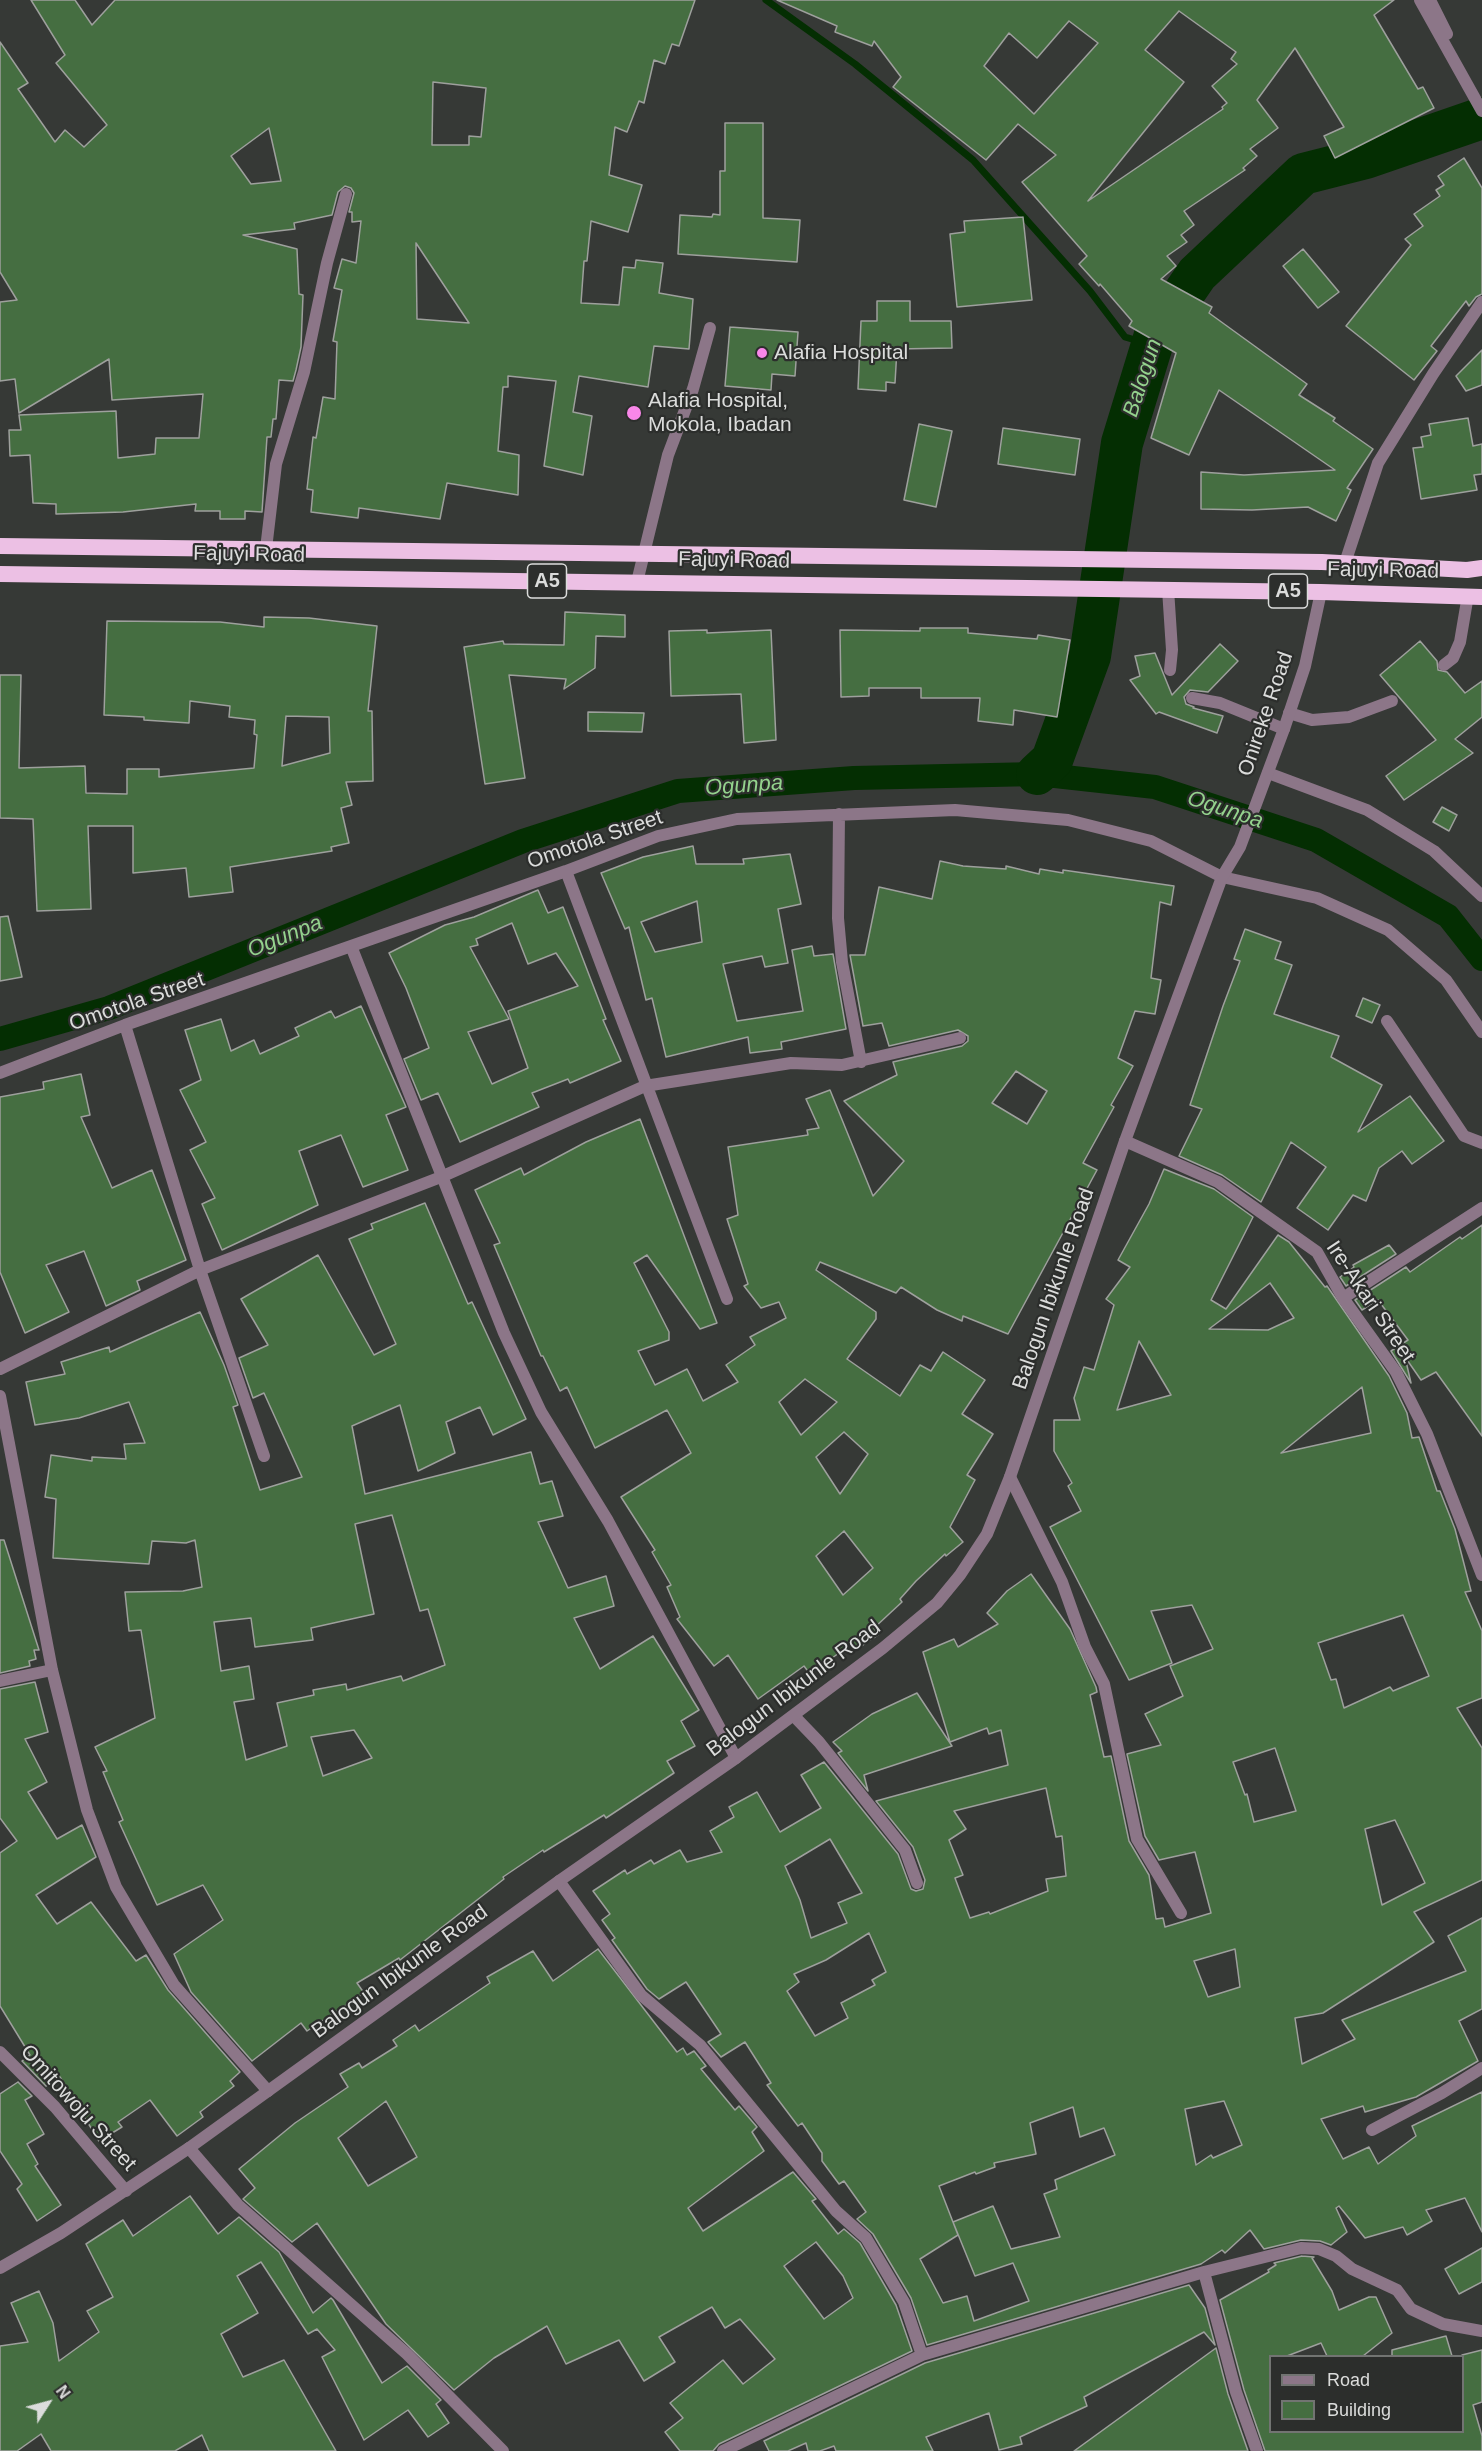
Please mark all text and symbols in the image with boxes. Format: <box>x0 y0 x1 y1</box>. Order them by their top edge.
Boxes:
water label: Balogun <box>1118 336 1168 420</box>
place label: Alafia Hospital <box>774 340 908 366</box>
marker: Alafia Hospital <box>755 346 769 360</box>
place label: Alafia Hospital, Mokola, Ibadan <box>648 388 792 438</box>
marker: Alafia Hospital, Mokola, Ibadan <box>625 404 643 422</box>
street label: Fajuyi Road <box>193 541 305 569</box>
street label: Fajuyi Road <box>678 547 790 575</box>
street label: Fajuyi Road <box>1327 557 1439 585</box>
road number: A5 <box>528 564 566 598</box>
road number: A5 <box>1268 574 1308 608</box>
street label: Onireke Road <box>1233 649 1299 779</box>
water label: Ogunpa <box>704 770 784 802</box>
water label: Ogunpa <box>1184 785 1266 835</box>
street label: Omotola Street <box>524 805 666 875</box>
water label: Ogunpa <box>244 910 326 964</box>
street label: Omotola Street <box>66 967 208 1037</box>
street label: Balogun Ibikunle Road <box>1008 1185 1100 1393</box>
street label: Ire-Akari Street <box>1320 1236 1420 1368</box>
street label: Balogun Ibikunle Road <box>702 1615 886 1763</box>
street label: Balogun Ibikunle Road <box>307 1900 493 2044</box>
street label: Omitowoju Street <box>15 2040 141 2176</box>
legend <box>1269 2355 1464 2433</box>
text: Road <box>1327 2370 1370 2390</box>
north arrow <box>18 2373 78 2433</box>
text: N <box>53 2382 73 2402</box>
text: Building <box>1327 2400 1391 2420</box>

